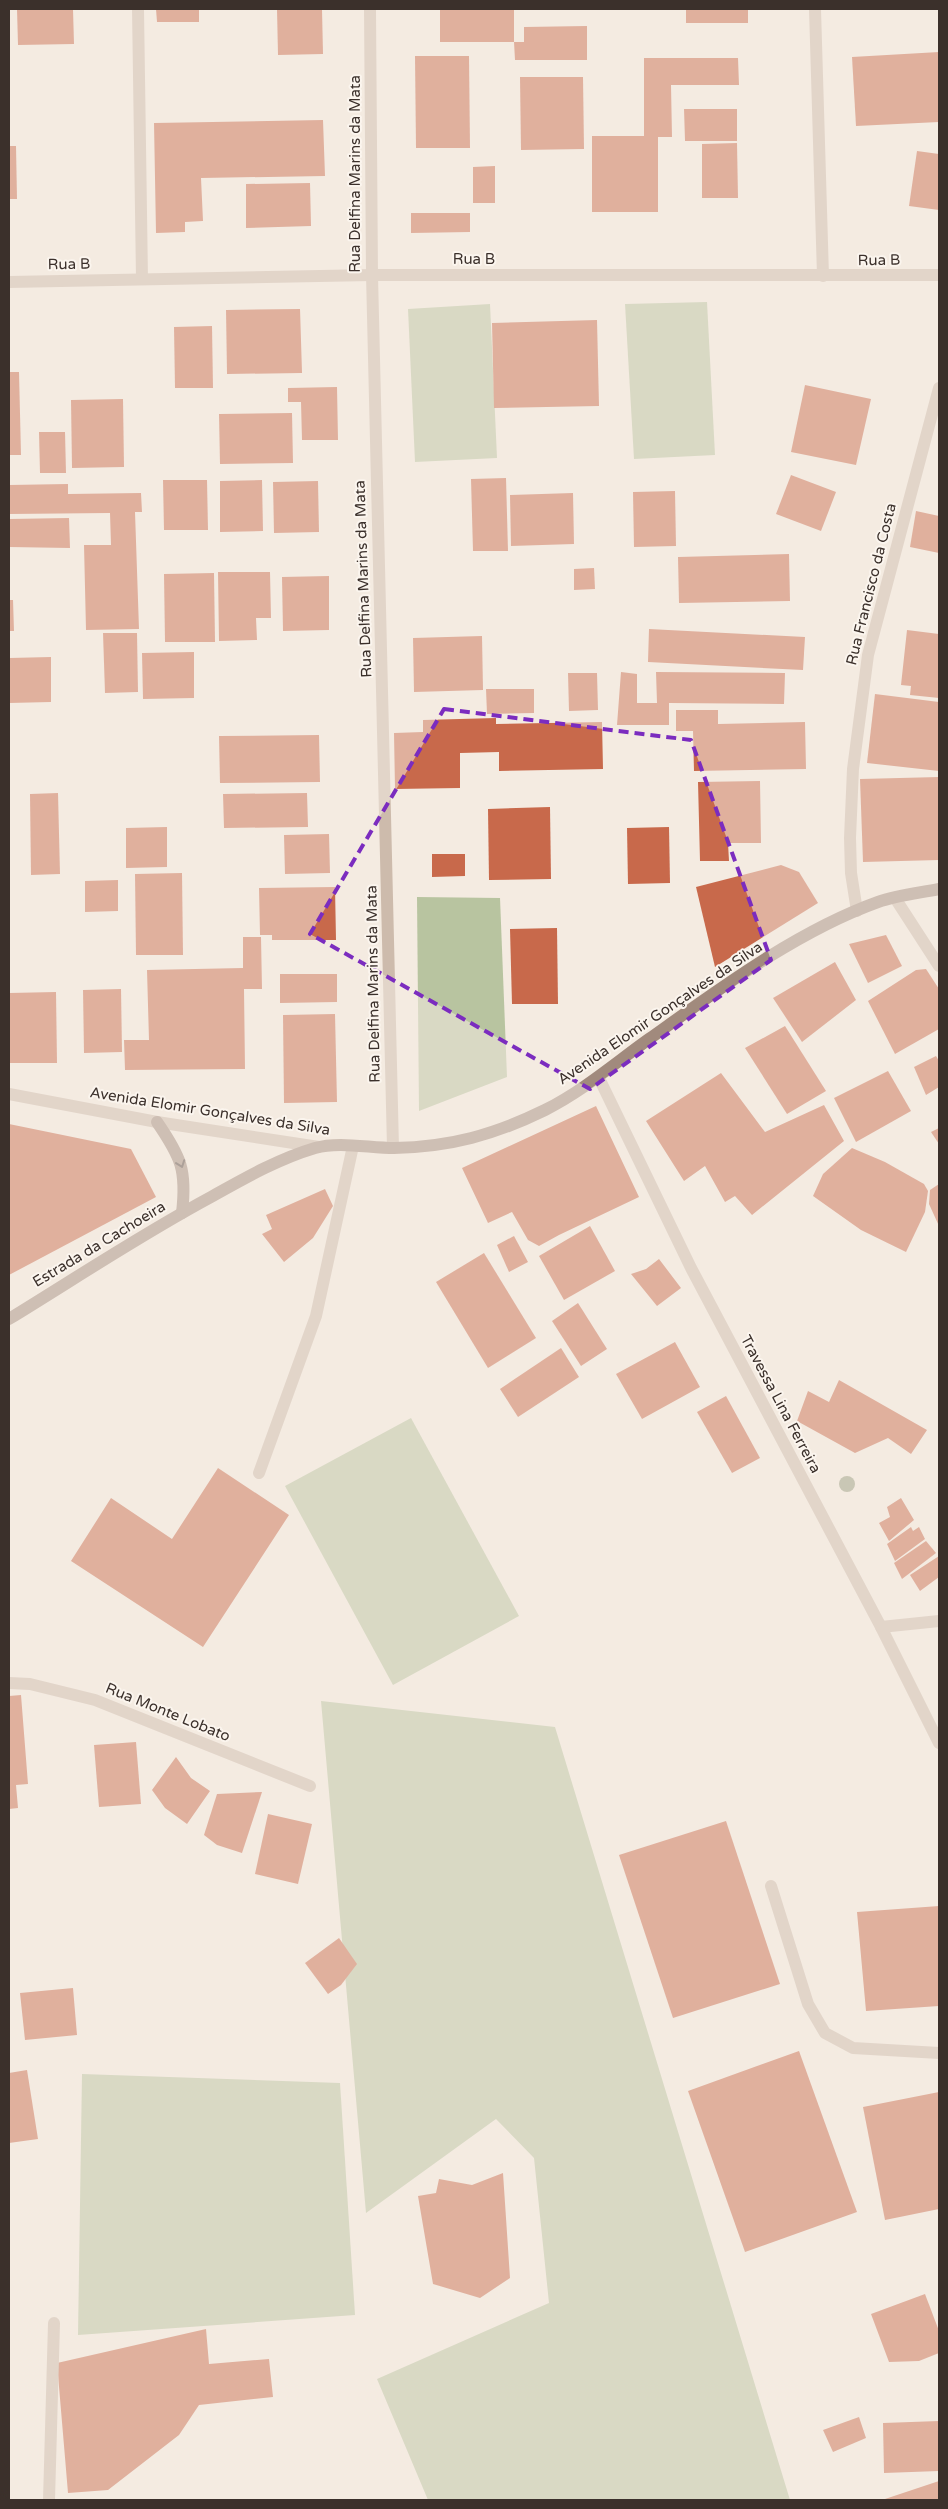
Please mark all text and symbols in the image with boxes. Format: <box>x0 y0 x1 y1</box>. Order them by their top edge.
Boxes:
street label: Rua Delfina Marins da Mata <box>346 75 364 273</box>
street label: Rua B <box>453 250 495 268</box>
street label: Rua B <box>858 251 900 269</box>
street label: Rua B <box>48 255 90 273</box>
street label: Rua Delfina Marins da Mata <box>351 480 375 678</box>
street label: Rua Francisco da Costa <box>842 501 900 667</box>
street label: Rua Delfina Marins da Mata <box>362 885 384 1083</box>
street label: Avenida Elomir Gonçalves da Silva <box>554 938 766 1088</box>
street label: Avenida Elomir Gonçalves da Silva <box>89 1083 331 1139</box>
one-way arrow <box>175 1159 185 1168</box>
street label: Estrada da Cachoeira <box>29 1197 169 1291</box>
street label: Travessa Lina Ferreira <box>737 1332 825 1476</box>
street label: Rua Monte Lobato <box>103 1679 233 1745</box>

